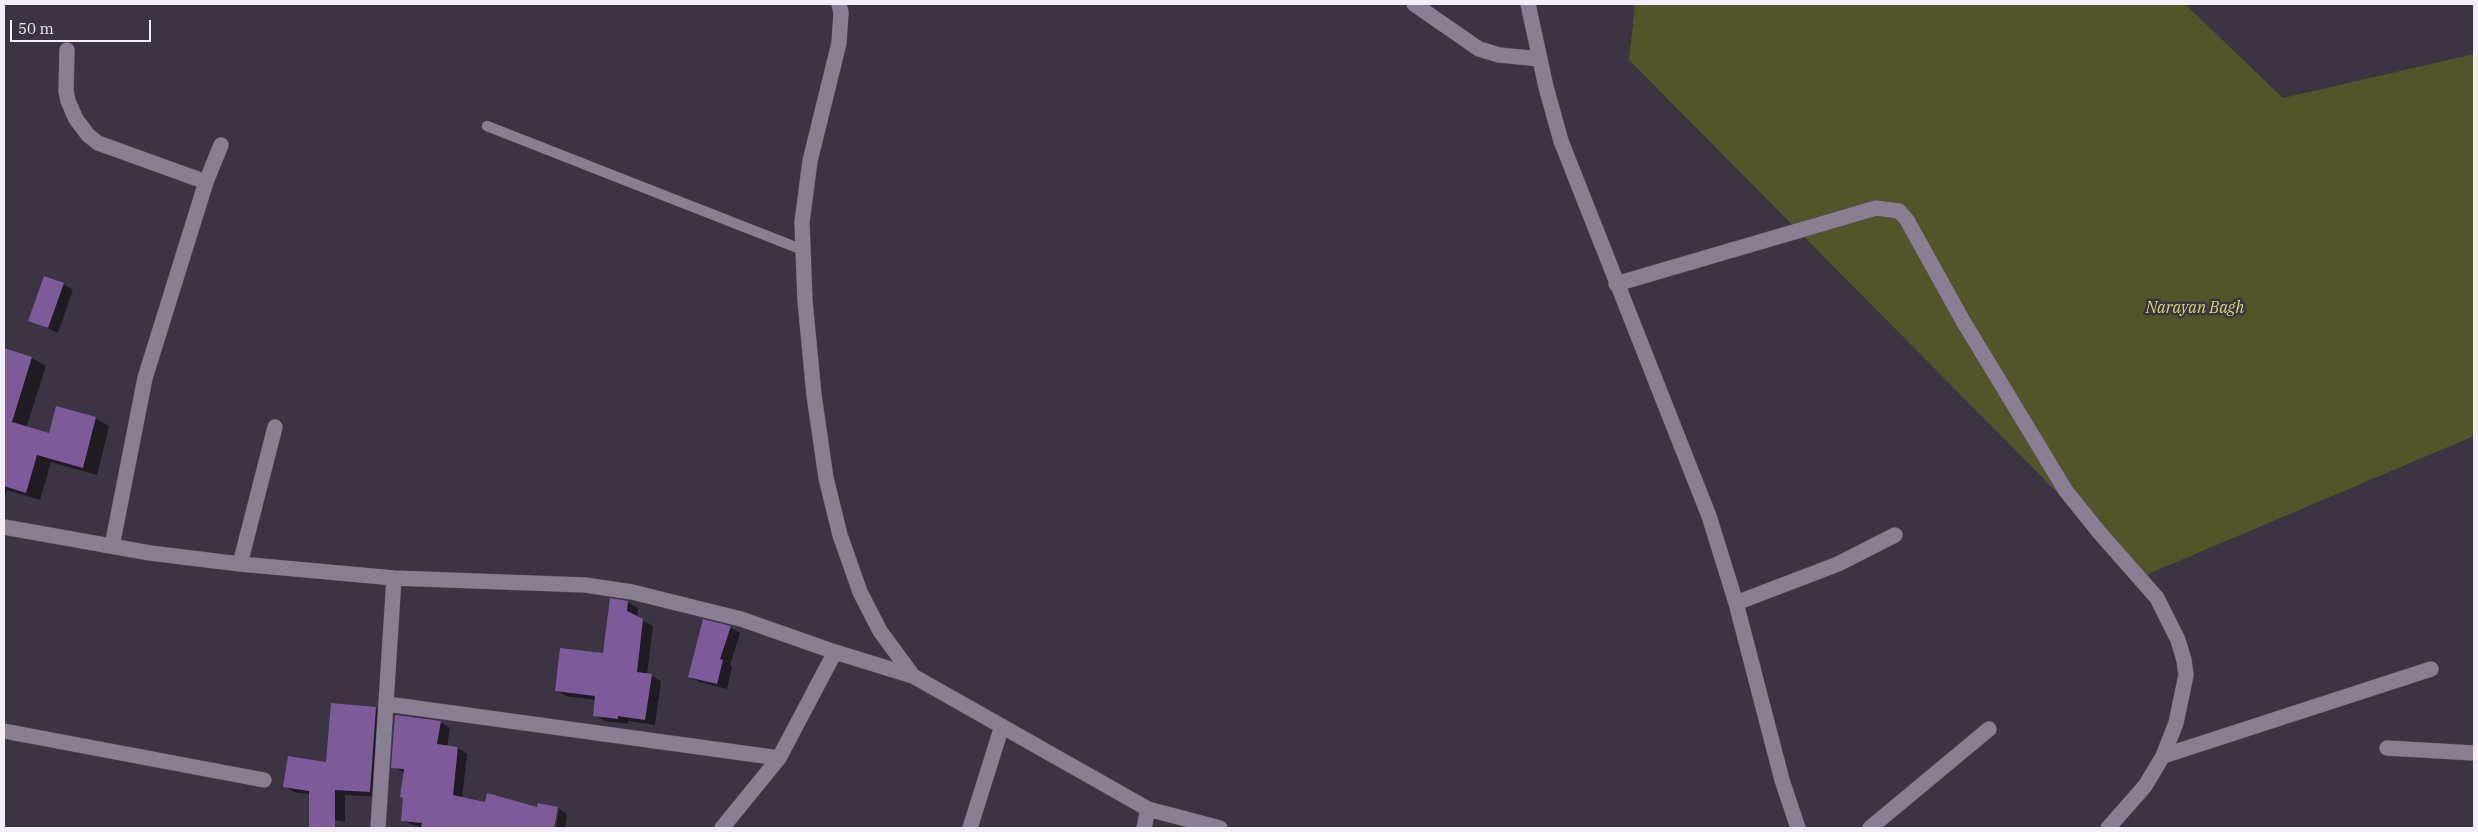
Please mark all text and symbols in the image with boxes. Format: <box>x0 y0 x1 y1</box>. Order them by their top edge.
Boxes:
scale bar <box>12 10 154 42</box>
text: 50 m <box>18 19 54 38</box>
park label: Narayan Bagh <box>2146 298 2244 318</box>

